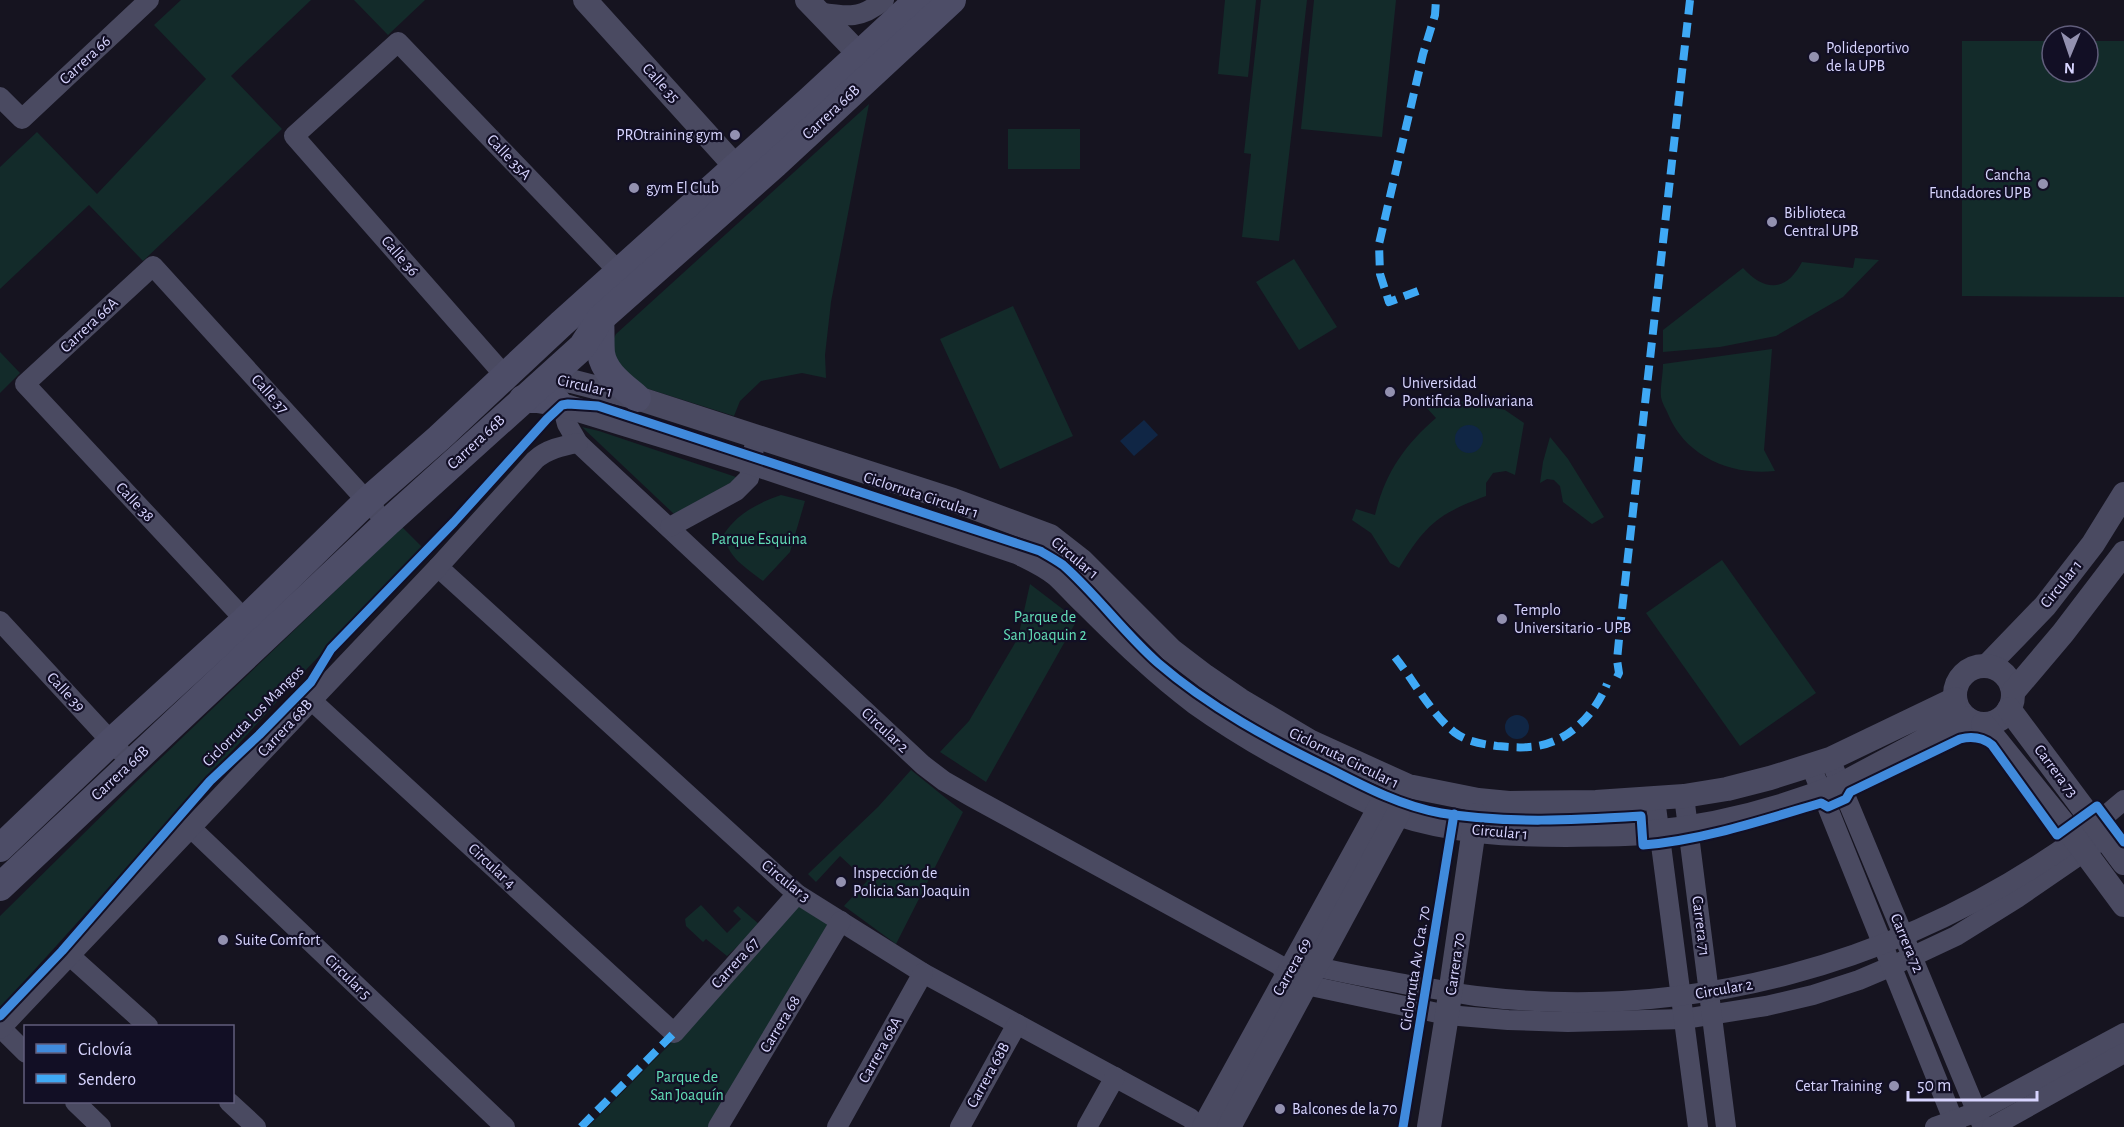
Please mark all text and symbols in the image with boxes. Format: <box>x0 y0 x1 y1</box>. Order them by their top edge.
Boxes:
north arrow <box>2040 24 2100 84</box>
street label: Carrera 66 <box>56 33 114 87</box>
place label: Polideportivo de la UPB <box>1826 40 1910 74</box>
marker: Polideportivo de la UPB <box>1807 50 1821 64</box>
street label: Calle 35 <box>639 60 683 106</box>
text: N <box>2064 60 2075 76</box>
street label: Carrera 66B <box>799 82 863 142</box>
place label: PROtraining gym <box>616 127 723 144</box>
marker: PROtraining gym <box>728 128 742 142</box>
street label: Calle 35A <box>484 131 534 183</box>
place label: Cancha Fundadores UPB <box>1929 167 2031 201</box>
marker: Cancha Fundadores UPB <box>2036 177 2050 191</box>
place label: gym El Club <box>646 180 719 197</box>
marker: gym El Club <box>627 181 641 195</box>
place label: Biblioteca Central UPB <box>1784 205 1859 239</box>
marker: Biblioteca Central UPB <box>1765 215 1779 229</box>
street label: Calle 36 <box>378 233 422 279</box>
street label: Carrera 66A <box>57 294 121 356</box>
street label: Calle 37 <box>248 371 292 417</box>
street label: Circular 1 <box>556 372 614 400</box>
place label: Universidad Pontificia Bolivariana <box>1402 375 1533 409</box>
marker: Universidad Pontificia Bolivariana <box>1383 385 1397 399</box>
street label: Carrera 66B <box>444 412 508 472</box>
street label: Ciclorruta Circular 1 <box>862 469 980 521</box>
street label: Calle 38 <box>113 479 157 525</box>
park label: Parque Esquina <box>711 531 807 547</box>
street label: Circular 1 <box>1048 534 1102 582</box>
street label: Circular 1 <box>2037 557 2085 611</box>
place label: Templo Universitario - UPB <box>1514 602 1631 636</box>
park label: Parque de San Joaquin 2 <box>1003 609 1087 643</box>
marker: Templo Universitario - UPB <box>1495 612 1509 626</box>
street label: Ciclorruta Los Mangos <box>199 662 307 770</box>
street label: Calle 39 <box>44 669 88 715</box>
street label: Carrera 68B <box>255 696 315 760</box>
street label: Circular 2 <box>858 704 912 756</box>
street label: Ciclorruta Circular 1 <box>1287 725 1401 791</box>
street label: Carrera 73 <box>2031 742 2081 800</box>
street label: Carrera 66B <box>88 743 152 803</box>
street label: Circular 1 <box>1471 822 1529 842</box>
street label: Circular 4 <box>465 840 519 892</box>
street label: Circular 3 <box>759 857 813 905</box>
place label: Inspección de Policia San Joaquin <box>853 865 970 899</box>
marker: Inspección de Policia San Joaquin <box>834 875 848 889</box>
street label: Carrera 71 <box>1689 895 1713 957</box>
street label: Ciclorruta Av. Cra. 70 <box>1397 904 1433 1032</box>
street label: Carrera 72 <box>1887 911 1927 975</box>
street label: Carrera 70 <box>1443 931 1467 997</box>
place label: Suite Comfort <box>235 932 320 948</box>
marker: Suite Comfort <box>216 933 230 947</box>
street label: Carrera 67 <box>708 934 762 992</box>
street label: Carrera 69 <box>1270 935 1314 999</box>
street label: Circular 5 <box>322 951 374 1003</box>
street label: Circular 2 <box>1694 976 1754 1002</box>
street label: Carrera 68 <box>757 993 803 1055</box>
street label: Carrera 68A <box>855 1014 905 1086</box>
legend <box>24 1025 234 1103</box>
street label: Carrera 68B <box>964 1040 1012 1110</box>
text: Ciclovía <box>78 1041 132 1059</box>
scale bar <box>1908 1064 2037 1102</box>
park label: Parque de San Joaquín <box>650 1069 724 1103</box>
text: Sendero <box>78 1071 136 1089</box>
text: 50 m <box>1917 1077 1951 1095</box>
place label: Cetar Training <box>1795 1078 1882 1094</box>
marker: Cetar Training <box>1887 1079 1901 1093</box>
place label: Balcones de la 70 <box>1292 1101 1397 1117</box>
marker: Balcones de la 70 <box>1273 1102 1287 1116</box>

